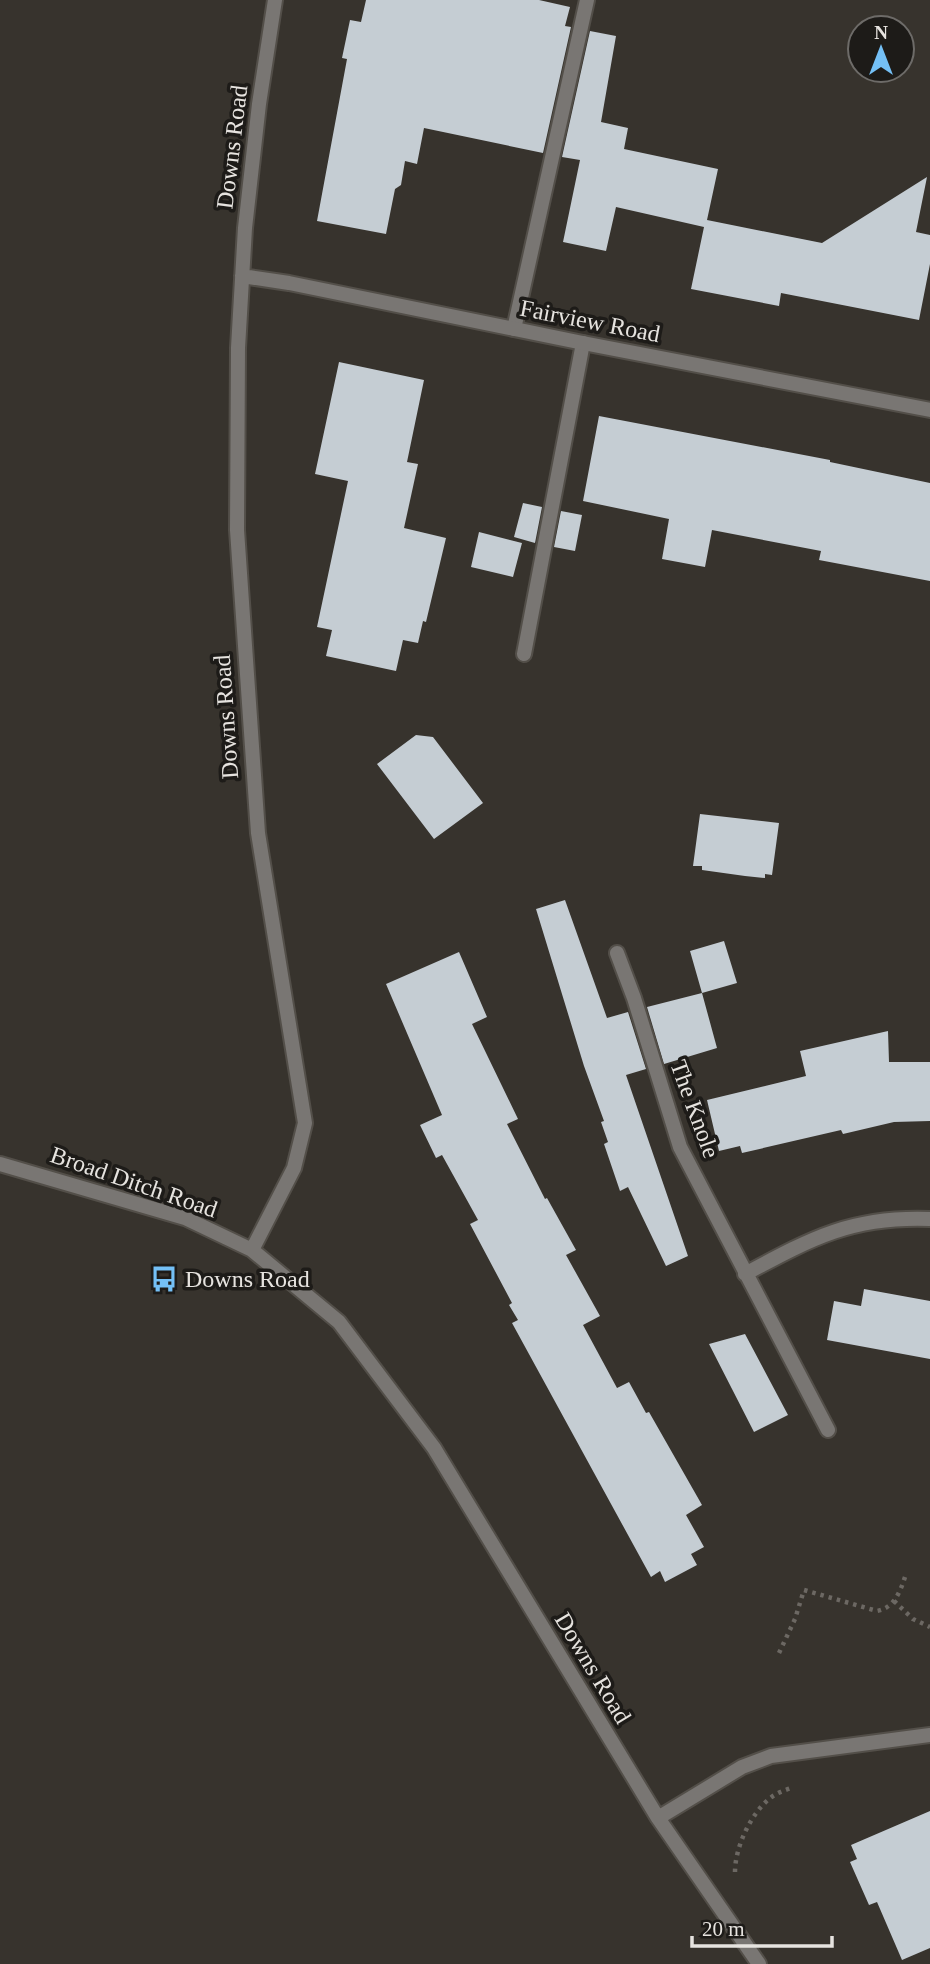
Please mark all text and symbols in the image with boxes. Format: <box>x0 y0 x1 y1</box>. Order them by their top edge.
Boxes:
north arrow <box>846 14 916 84</box>
text: N <box>874 22 888 43</box>
street label: Downs Road <box>212 84 252 210</box>
street label: Fairview Road <box>518 295 662 347</box>
street label: Downs Road <box>209 654 243 780</box>
street label: The Knole <box>665 1057 725 1161</box>
street label: Broad Ditch Road <box>47 1141 221 1223</box>
bus stop icon: Downs Road <box>149 1264 179 1294</box>
place label: Downs Road <box>185 1266 310 1292</box>
street label: Downs Road <box>550 1608 636 1728</box>
scale bar <box>692 1904 832 1948</box>
text: 20 m <box>702 1917 745 1941</box>

